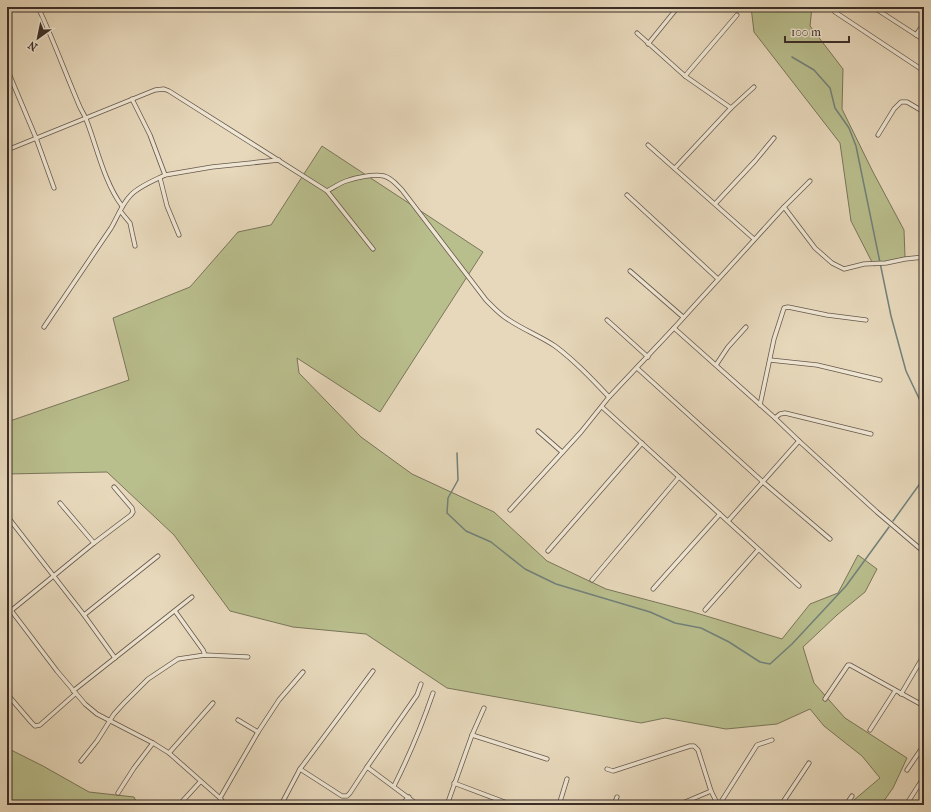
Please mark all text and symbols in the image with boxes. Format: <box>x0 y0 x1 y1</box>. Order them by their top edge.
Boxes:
north arrow <box>18 18 58 58</box>
scale bar <box>785 18 849 44</box>
text: 100 m <box>791 25 821 39</box>
text: N <box>25 38 40 54</box>

